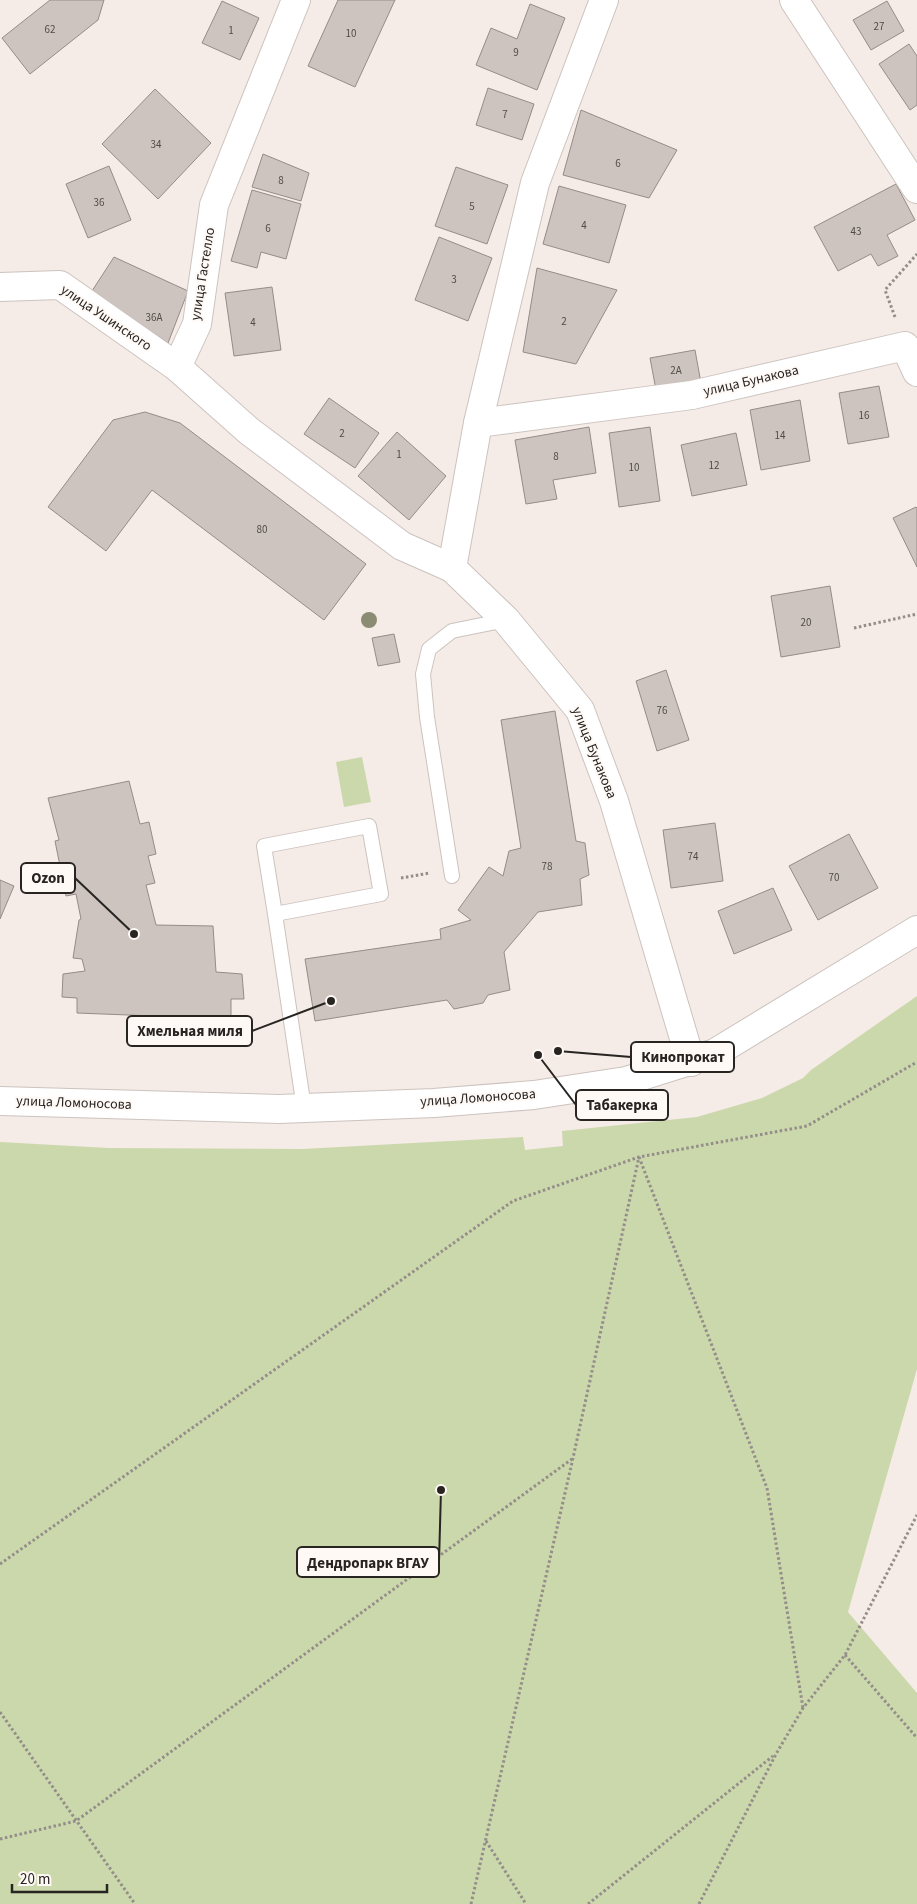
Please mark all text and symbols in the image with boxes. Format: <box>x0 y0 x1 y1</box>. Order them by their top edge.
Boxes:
house number: 27 <box>874 19 884 34</box>
house number: 62 <box>45 22 55 37</box>
house number: 1 <box>228 23 234 38</box>
house number: 10 <box>346 26 356 41</box>
house number: 9 <box>513 45 519 60</box>
house number: 7 <box>502 107 508 122</box>
house number: 34 <box>151 137 162 152</box>
house number: 6 <box>615 156 621 171</box>
house number: 8 <box>278 173 284 188</box>
house number: 36 <box>94 195 105 210</box>
house number: 5 <box>469 199 475 214</box>
house number: 4 <box>581 218 587 233</box>
house number: 6 <box>265 221 271 236</box>
house number: 43 <box>851 224 861 239</box>
street label: улица Гастелло <box>186 226 220 322</box>
house number: 3 <box>451 272 457 287</box>
street label: улица Ушинского <box>56 280 156 356</box>
house number: 36А <box>146 310 162 325</box>
house number: 2 <box>561 314 567 329</box>
house number: 4 <box>250 315 256 330</box>
street label: улица Бунакова <box>701 360 801 402</box>
house number: 2А <box>670 363 682 378</box>
house number: 16 <box>859 408 870 423</box>
house number: 2 <box>339 426 345 441</box>
house number: 14 <box>775 428 786 443</box>
house number: 1 <box>396 447 402 462</box>
house number: 8 <box>553 449 559 464</box>
house number: 12 <box>709 458 719 473</box>
house number: 10 <box>629 460 639 475</box>
house number: 80 <box>257 522 267 537</box>
house number: 20 <box>801 615 811 630</box>
house number: 76 <box>657 703 668 718</box>
street label: улица Бунакова <box>566 704 622 802</box>
house number: 74 <box>688 849 699 864</box>
house number: 78 <box>542 859 553 874</box>
callout: Ozon <box>21 863 75 893</box>
text: Ozon <box>31 868 65 889</box>
house number: 70 <box>829 870 839 885</box>
callout: Хмельная миля <box>127 1016 252 1046</box>
text: Хмельная миля <box>137 1021 243 1042</box>
callout: Кинопрокат <box>631 1042 734 1072</box>
text: Кинопрокат <box>641 1047 725 1068</box>
street label: улица Ломоносова <box>420 1084 536 1112</box>
callout: Табакерка <box>576 1090 668 1120</box>
street label: улица Ломоносова <box>16 1091 132 1115</box>
text: Табакерка <box>586 1095 658 1116</box>
callout: Дендропарк ВГАУ <box>297 1547 439 1577</box>
text: Дендропарк ВГАУ <box>307 1553 430 1574</box>
scale bar <box>12 1862 108 1894</box>
text: 20 m <box>20 1869 50 1890</box>

